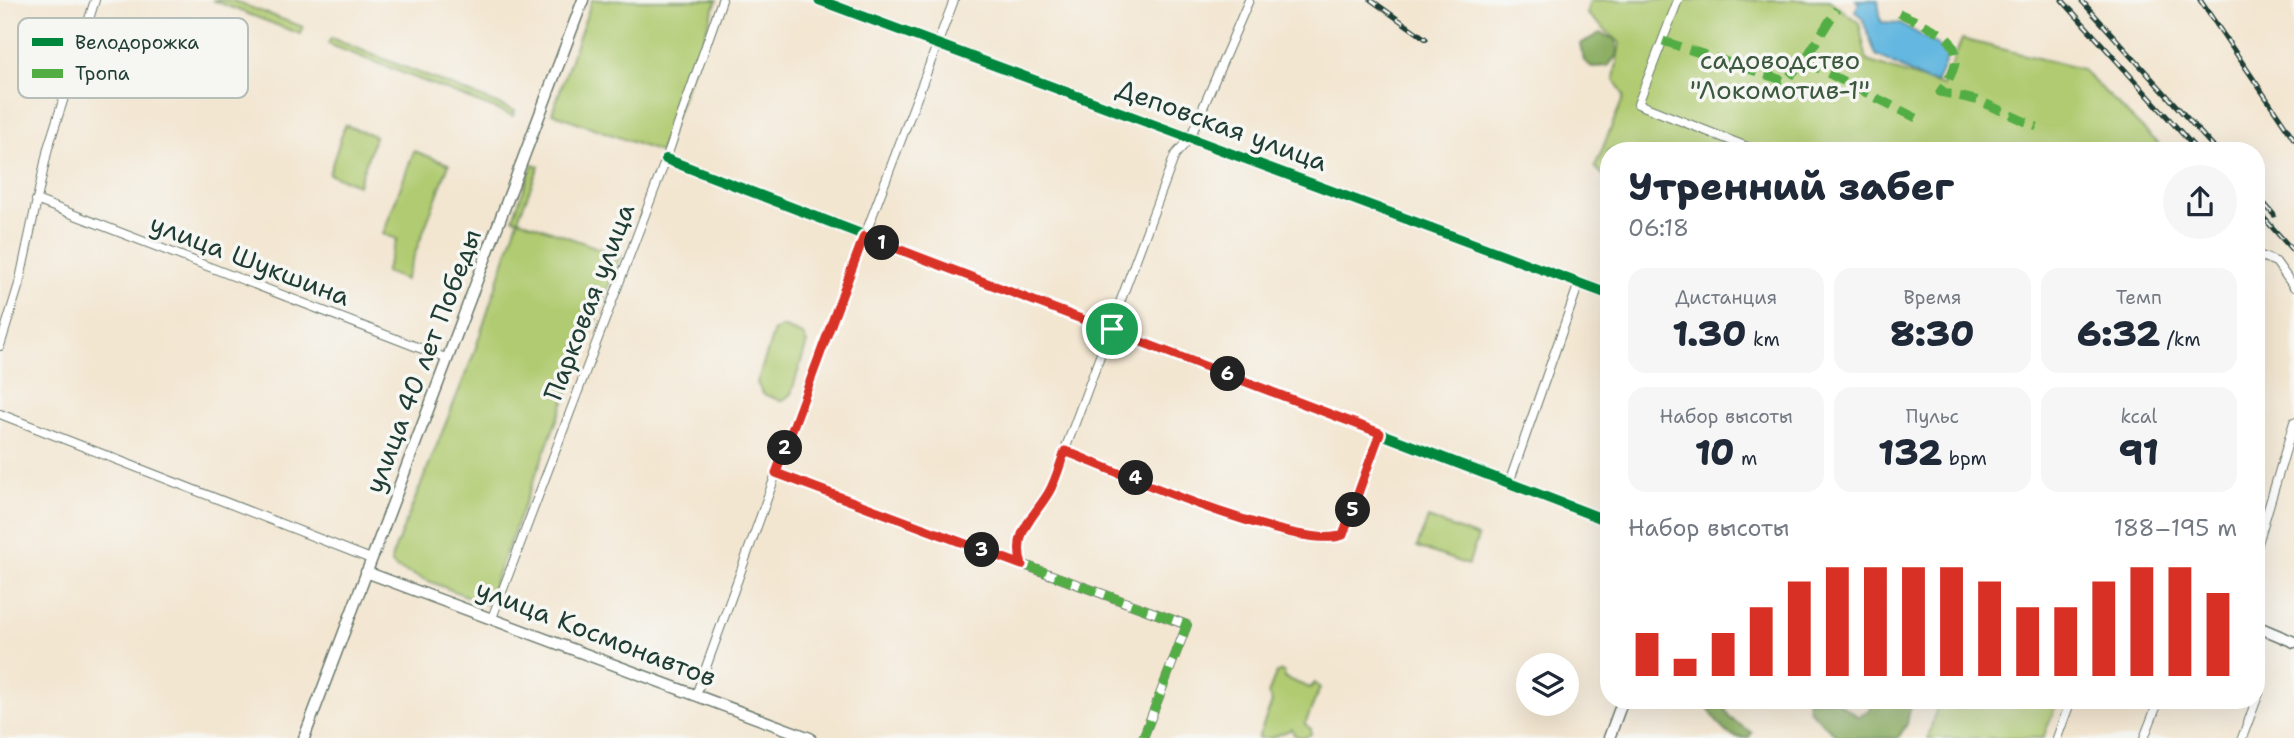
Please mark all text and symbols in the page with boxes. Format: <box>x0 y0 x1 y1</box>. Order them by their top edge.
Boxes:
legend <box>18 18 248 98</box>
text: Велодорожка <box>75 30 199 55</box>
park label: садоводство "Локомотив-1" <box>1690 42 1870 107</box>
text: Тропа <box>75 61 130 86</box>
street label: Деповская улица <box>1112 70 1333 179</box>
text: Утренний забег <box>1628 161 1954 212</box>
button: share <box>2163 165 2237 239</box>
street label: Парковая улица <box>535 198 642 405</box>
street label: улица Шукшина <box>145 205 355 314</box>
text: 06:18 <box>1628 213 1689 243</box>
street label: улица 40 лет Победы <box>356 224 489 498</box>
pin: 1 <box>864 226 900 260</box>
text: 1 <box>877 230 886 255</box>
text: Дистанция <box>1675 285 1777 310</box>
text: Время <box>1904 285 1961 310</box>
text: Темп <box>2116 285 2162 310</box>
pin <box>1082 299 1142 359</box>
icon: arrive <box>1093 310 1131 348</box>
text: 1.30 <box>1672 310 1747 357</box>
text: 8:30 <box>1890 310 1975 357</box>
text: 6:32 <box>2077 310 2160 357</box>
text: km <box>1747 327 1780 352</box>
text: /km <box>2160 327 2201 352</box>
pin: 6 <box>1210 356 1246 392</box>
text: 6 <box>1221 361 1234 386</box>
text: Набор высоты <box>1660 404 1793 429</box>
text: Пульс <box>1906 404 1959 429</box>
text: kcal <box>2120 404 2157 429</box>
text: 10 <box>1695 429 1735 476</box>
text: 132 <box>1878 429 1942 476</box>
text: 91 <box>2119 429 2159 476</box>
pin: 2 <box>768 430 802 466</box>
text: 2 <box>778 435 791 460</box>
text: m <box>1735 446 1757 471</box>
text: bpm <box>1942 446 1987 471</box>
pin: 4 <box>1118 461 1154 496</box>
text: 4 <box>1129 465 1142 490</box>
pin: 5 <box>1336 492 1370 528</box>
text: 5 <box>1347 497 1358 522</box>
text: Набор высоты <box>1628 513 1789 543</box>
text: 188–195 m <box>2114 513 2237 543</box>
pin: 3 <box>964 532 1000 568</box>
text: 3 <box>975 537 988 562</box>
street label: улица Космонавтов <box>471 571 721 694</box>
map controls <box>1516 653 1579 716</box>
button: layers <box>1516 653 1579 716</box>

